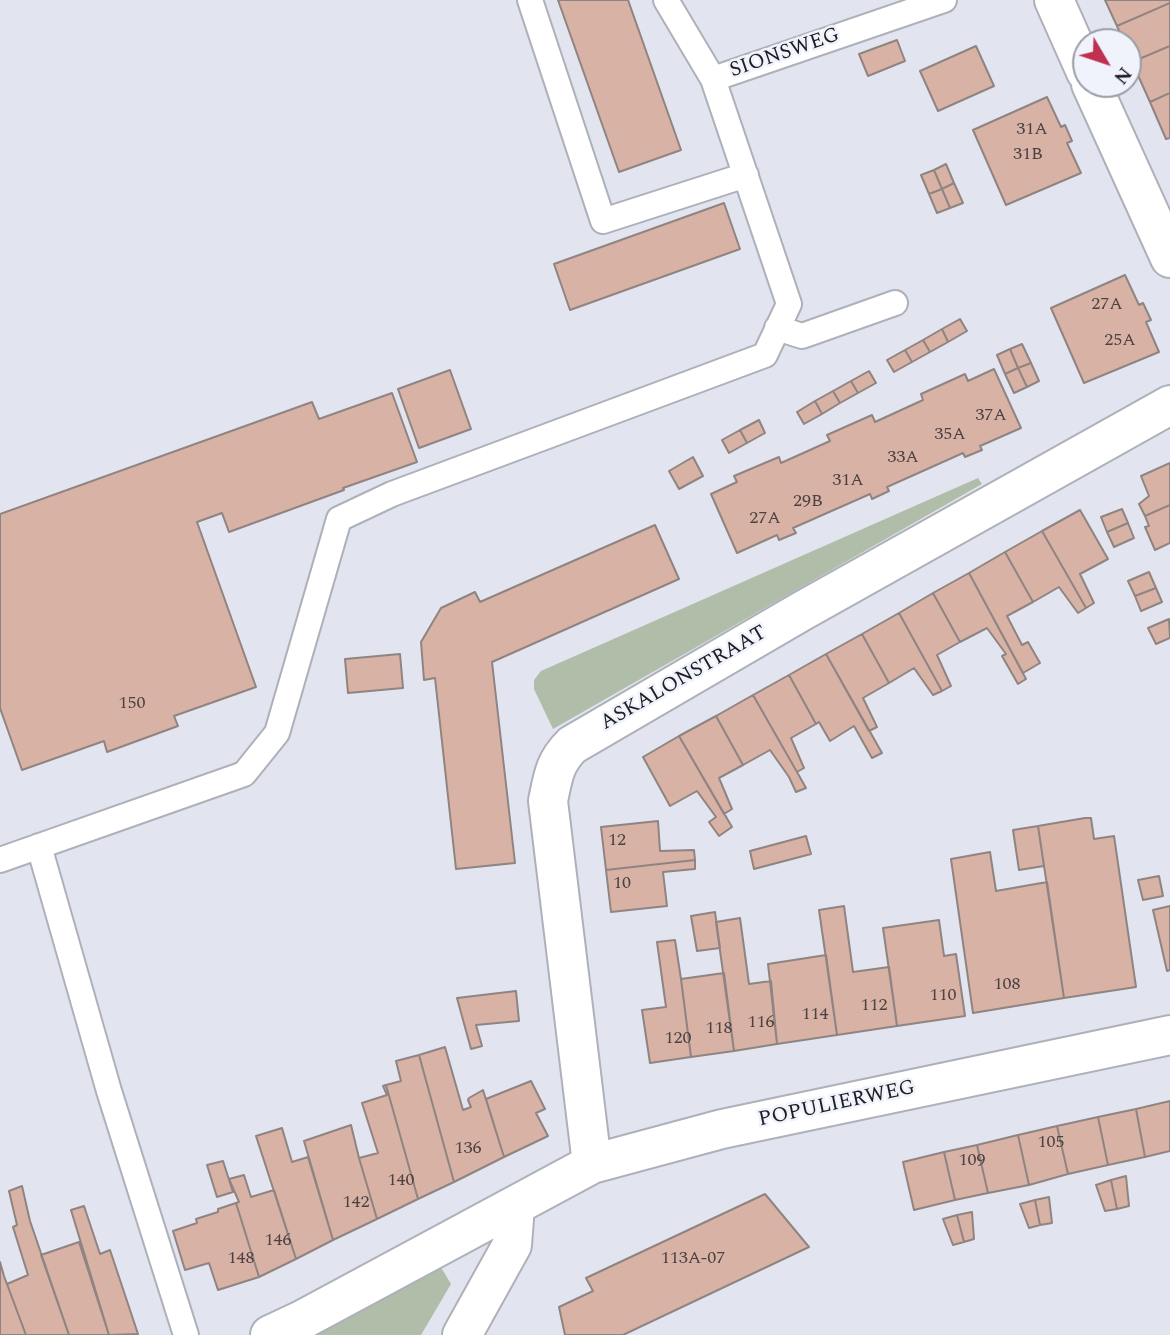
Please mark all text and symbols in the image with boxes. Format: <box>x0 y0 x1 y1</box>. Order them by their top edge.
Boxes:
street label: SIONSWEG <box>727 23 843 85</box>
north arrow <box>1072 28 1142 98</box>
text: N <box>1106 60 1138 90</box>
house number: 31A <box>1016 119 1048 141</box>
house number: 31B <box>1013 144 1043 166</box>
house number: 27A <box>1091 294 1123 316</box>
house number: 25A <box>1104 330 1136 352</box>
house number: 37A <box>975 405 1007 427</box>
house number: 35A <box>934 424 966 446</box>
house number: 33A <box>887 447 919 469</box>
house number: 31A <box>832 470 864 492</box>
house number: 29B <box>793 491 823 513</box>
house number: 27A <box>749 508 781 530</box>
street label: ASKALONSTRAAT <box>596 621 772 737</box>
house number: 150 <box>119 693 145 715</box>
house number: 12 <box>608 830 626 852</box>
house number: 10 <box>613 873 631 895</box>
house number: 108 <box>994 974 1020 996</box>
house number: 110 <box>930 985 956 1007</box>
house number: 112 <box>861 995 887 1017</box>
house number: 114 <box>802 1004 828 1026</box>
house number: 116 <box>748 1012 774 1034</box>
house number: 118 <box>706 1018 732 1040</box>
house number: 120 <box>665 1028 691 1050</box>
street label: POPULIERWEG <box>756 1076 918 1134</box>
house number: 105 <box>1038 1132 1064 1154</box>
house number: 136 <box>455 1138 481 1160</box>
house number: 109 <box>959 1150 985 1172</box>
house number: 140 <box>388 1170 414 1192</box>
house number: 142 <box>343 1192 369 1214</box>
house number: 146 <box>265 1230 291 1252</box>
house number: 148 <box>228 1248 254 1270</box>
house number: 113A-07 <box>661 1248 725 1270</box>

